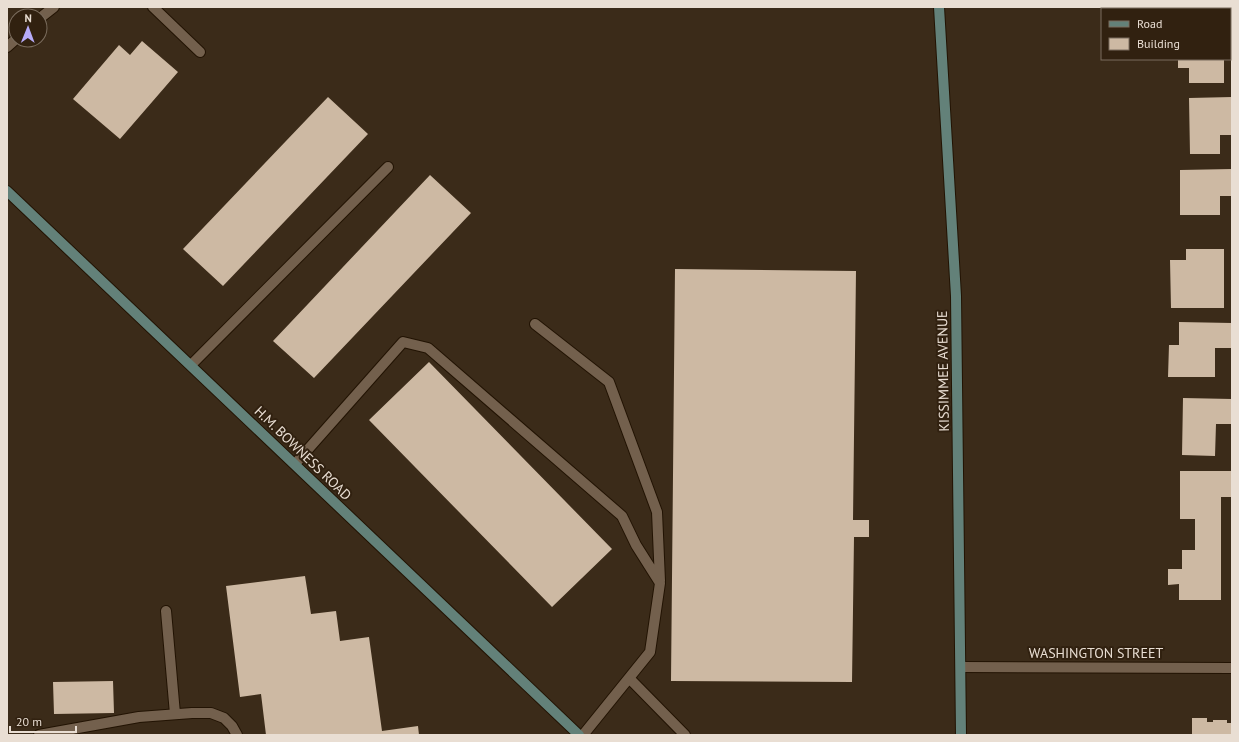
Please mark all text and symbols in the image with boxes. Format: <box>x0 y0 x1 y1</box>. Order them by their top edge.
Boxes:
north arrow <box>8 8 48 48</box>
legend <box>1101 8 1231 60</box>
text: N <box>24 11 32 25</box>
text: Road <box>1137 16 1162 31</box>
text: Building <box>1137 36 1180 51</box>
street label: KISSIMMEE AVENUE <box>933 310 953 432</box>
street label: H.M. BOWNESS ROAD <box>251 402 355 504</box>
street label: WASHINGTON STREET <box>1029 644 1163 662</box>
scale bar <box>10 708 76 734</box>
text: 20 m <box>16 714 42 729</box>

